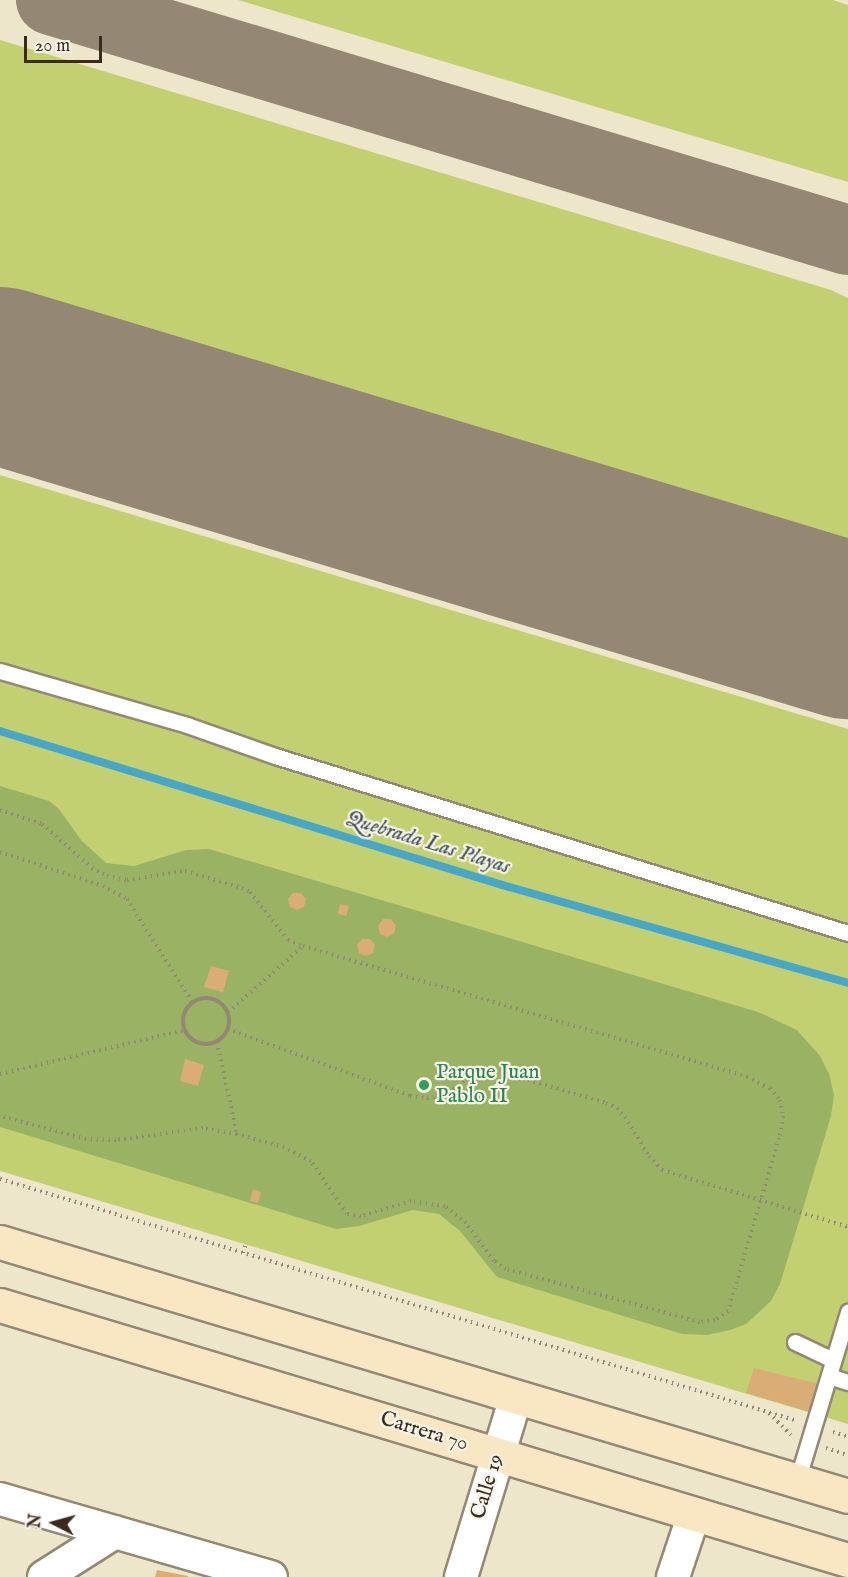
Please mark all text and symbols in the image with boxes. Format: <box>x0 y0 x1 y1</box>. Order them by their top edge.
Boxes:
scale bar <box>27 24 105 62</box>
text: 20 m <box>35 35 70 58</box>
water label: Quebrada Las Playas <box>343 806 513 880</box>
place label: Parque Juan Pablo II <box>436 1060 539 1110</box>
marker: Parque Juan Pablo II <box>417 1078 431 1092</box>
street label: Carrera 70 <box>377 1407 471 1457</box>
street label: Calle 19 <box>466 1451 510 1523</box>
north arrow <box>24 1493 84 1553</box>
text: N <box>25 1513 47 1529</box>

